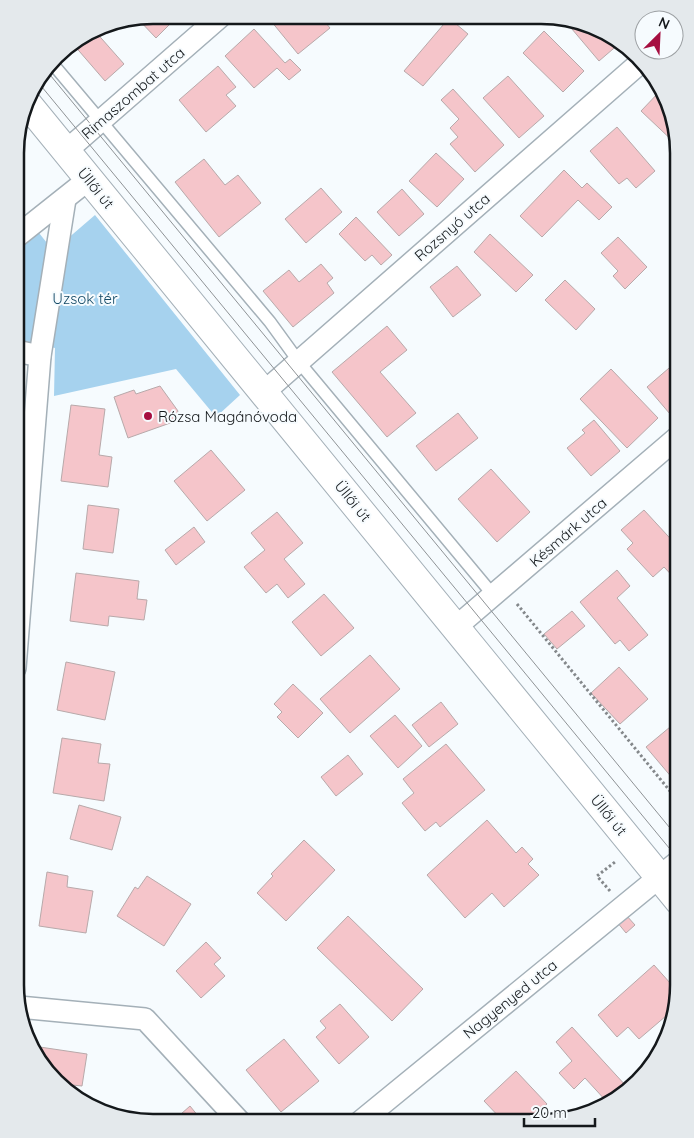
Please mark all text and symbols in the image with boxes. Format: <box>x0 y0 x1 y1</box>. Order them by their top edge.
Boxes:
north arrow <box>634 10 684 60</box>
text: N <box>656 13 673 33</box>
street label: Rimaszombat utca <box>77 43 189 143</box>
street label: Üllői út <box>74 164 118 212</box>
street label: Rozsnyó utca <box>410 189 494 265</box>
park label: Uzsok tér <box>52 289 118 308</box>
place label: Rózsa Magánóvoda <box>158 407 297 426</box>
marker: Rózsa Magánóvoda <box>142 410 154 422</box>
street label: Üllői út <box>331 477 375 525</box>
street label: Késmárk utca <box>525 493 611 571</box>
street label: Üllői út <box>587 791 631 839</box>
street label: Nagyenyed utca <box>459 955 561 1043</box>
scale bar <box>524 1096 595 1128</box>
text: 20 m <box>532 1103 567 1122</box>

